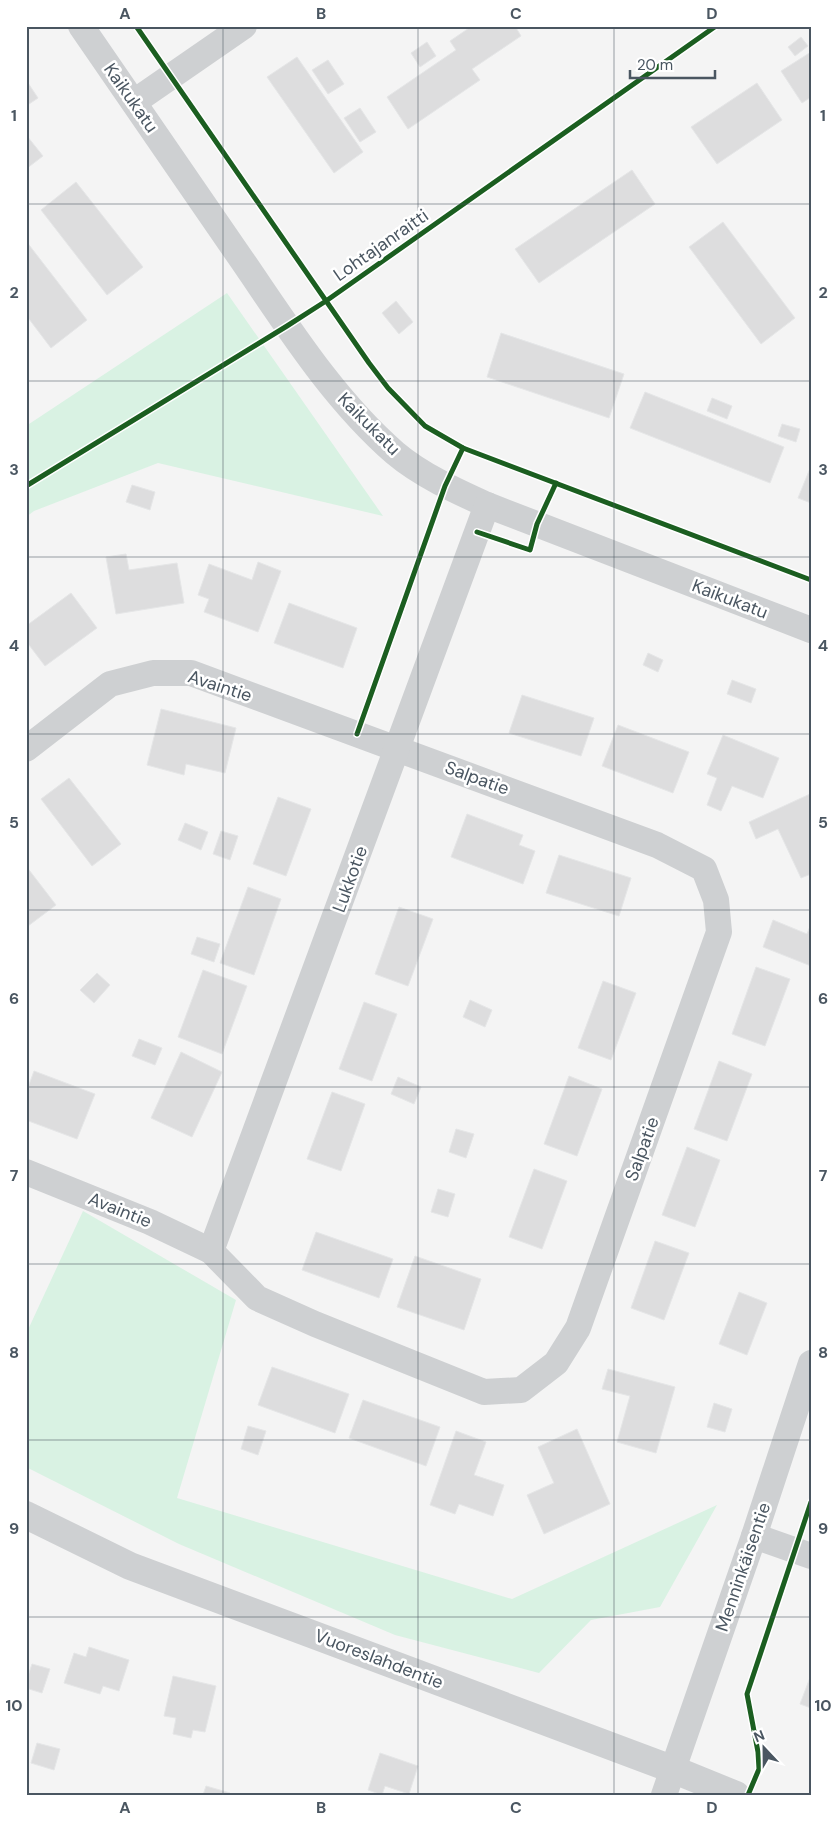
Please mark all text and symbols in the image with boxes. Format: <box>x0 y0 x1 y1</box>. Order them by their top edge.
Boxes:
text: A <box>119 3 131 24</box>
text: B <box>316 3 326 24</box>
text: C <box>510 3 522 24</box>
text: D <box>706 3 718 24</box>
scale bar <box>630 48 714 80</box>
text: 20 m <box>637 55 673 75</box>
street label: Kaikukatu <box>98 59 164 137</box>
text: 1 <box>11 105 17 126</box>
text: 1 <box>820 105 826 126</box>
street label: Lohtajanraitti <box>329 203 433 287</box>
text: 2 <box>9 282 19 303</box>
text: 2 <box>818 282 828 303</box>
street label: Kaikukatu <box>332 387 406 461</box>
text: 3 <box>9 459 19 480</box>
text: 3 <box>818 459 828 480</box>
street label: Kaikukatu <box>689 574 771 624</box>
text: 4 <box>9 635 19 656</box>
text: 4 <box>818 635 828 656</box>
street label: Avaintie <box>185 664 255 708</box>
street label: Salpatie <box>442 755 512 801</box>
text: 5 <box>9 812 19 833</box>
text: 5 <box>818 812 828 833</box>
street label: Lukkotie <box>327 842 373 916</box>
text: 6 <box>9 988 19 1009</box>
text: 6 <box>818 988 828 1009</box>
street label: Salpatie <box>619 1114 665 1184</box>
text: 7 <box>10 1165 19 1186</box>
text: 7 <box>819 1165 828 1186</box>
street label: Avaintie <box>85 1186 155 1234</box>
text: 8 <box>9 1342 19 1363</box>
text: 8 <box>818 1342 828 1363</box>
street label: Menninkäisentie <box>710 1499 776 1635</box>
text: 9 <box>9 1518 19 1539</box>
text: 9 <box>818 1518 828 1539</box>
street label: Vuoreslahdentie <box>311 1623 447 1695</box>
text: 10 <box>5 1695 23 1716</box>
text: 10 <box>814 1695 832 1716</box>
north arrow <box>740 1724 790 1774</box>
text: N <box>751 1726 767 1746</box>
text: A <box>119 1797 131 1818</box>
text: B <box>316 1797 326 1818</box>
text: C <box>510 1797 522 1818</box>
text: D <box>706 1797 718 1818</box>

